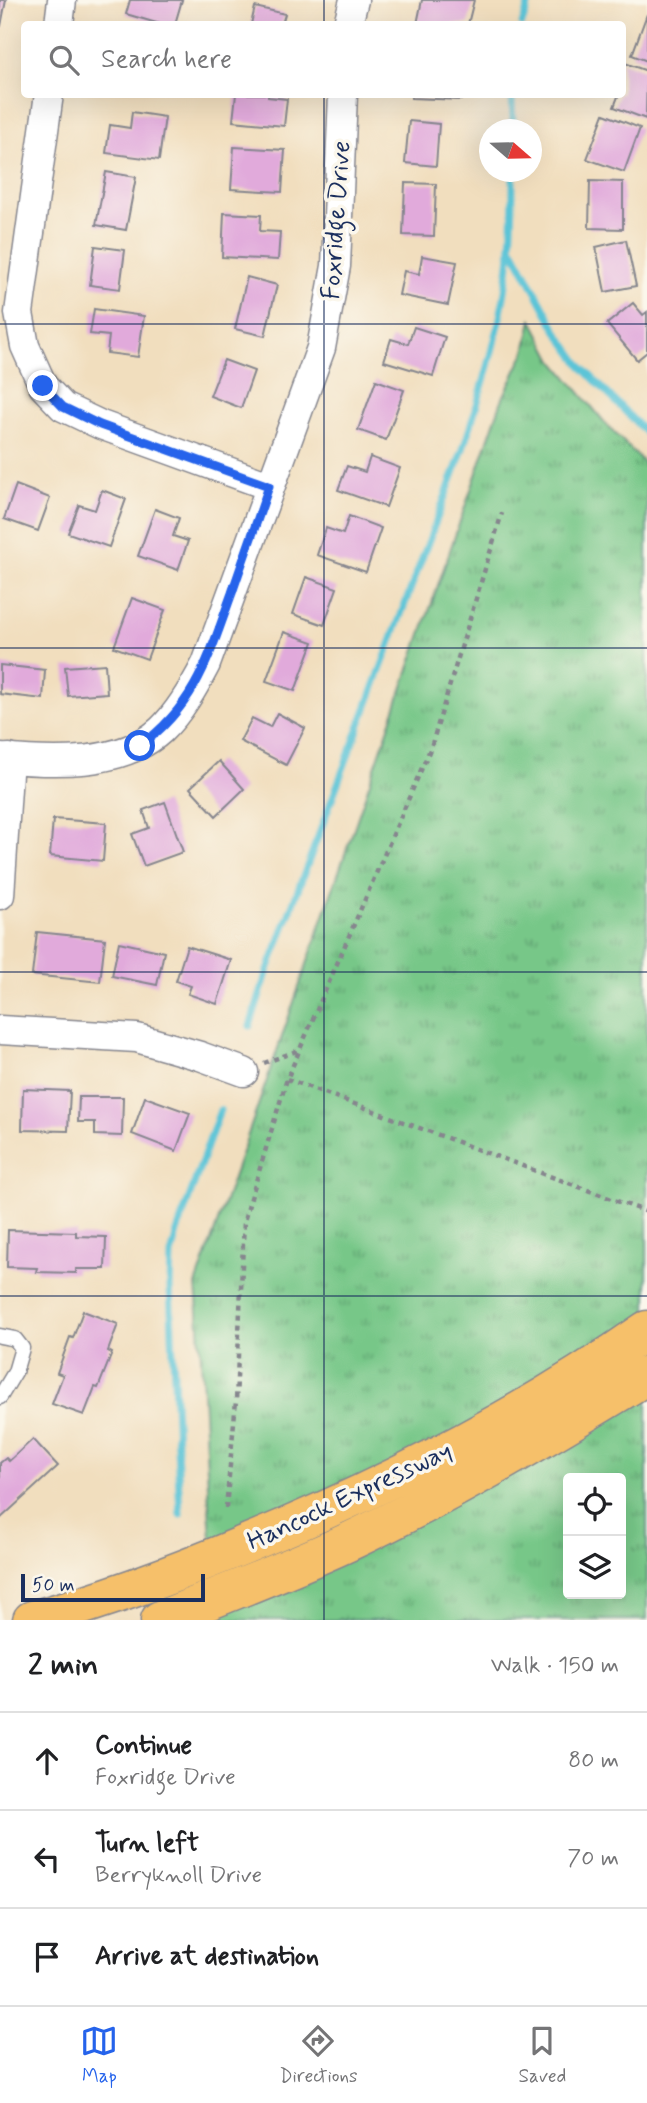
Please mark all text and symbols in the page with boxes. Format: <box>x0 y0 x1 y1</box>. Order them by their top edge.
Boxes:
search box <box>21 21 626 98</box>
icon: search <box>45 41 83 79</box>
text: Search here <box>101 43 232 77</box>
north arrow <box>479 119 542 182</box>
street label: Foxridge Drive <box>314 140 362 301</box>
route end <box>27 370 58 401</box>
route start <box>124 730 155 761</box>
street label: Hancock Expressway <box>242 1434 458 1559</box>
map controls <box>563 1473 626 1599</box>
button: locate <box>563 1473 626 1536</box>
button: layers <box>563 1536 626 1599</box>
scale bar <box>21 1571 205 1603</box>
text: 50 m <box>32 1573 75 1598</box>
text: 2 min <box>28 1646 98 1685</box>
text: Walk · 150 m <box>491 1651 619 1681</box>
text: Continue <box>95 1729 192 1763</box>
icon: ahead <box>28 1742 66 1780</box>
text: 80 m <box>568 1746 619 1776</box>
text: Foxridge Drive <box>95 1763 236 1793</box>
text: Turn left <box>95 1827 199 1861</box>
icon: left <box>28 1840 66 1878</box>
text: 70 m <box>567 1844 619 1874</box>
text: Berryknoll Drive <box>95 1861 262 1891</box>
icon: arrive <box>28 1938 66 1976</box>
text: Arrive at destination <box>95 1940 319 1974</box>
tab: Map <box>80 2022 118 2089</box>
tab: Directions <box>279 2022 358 2089</box>
tab: Saved <box>518 2022 566 2089</box>

